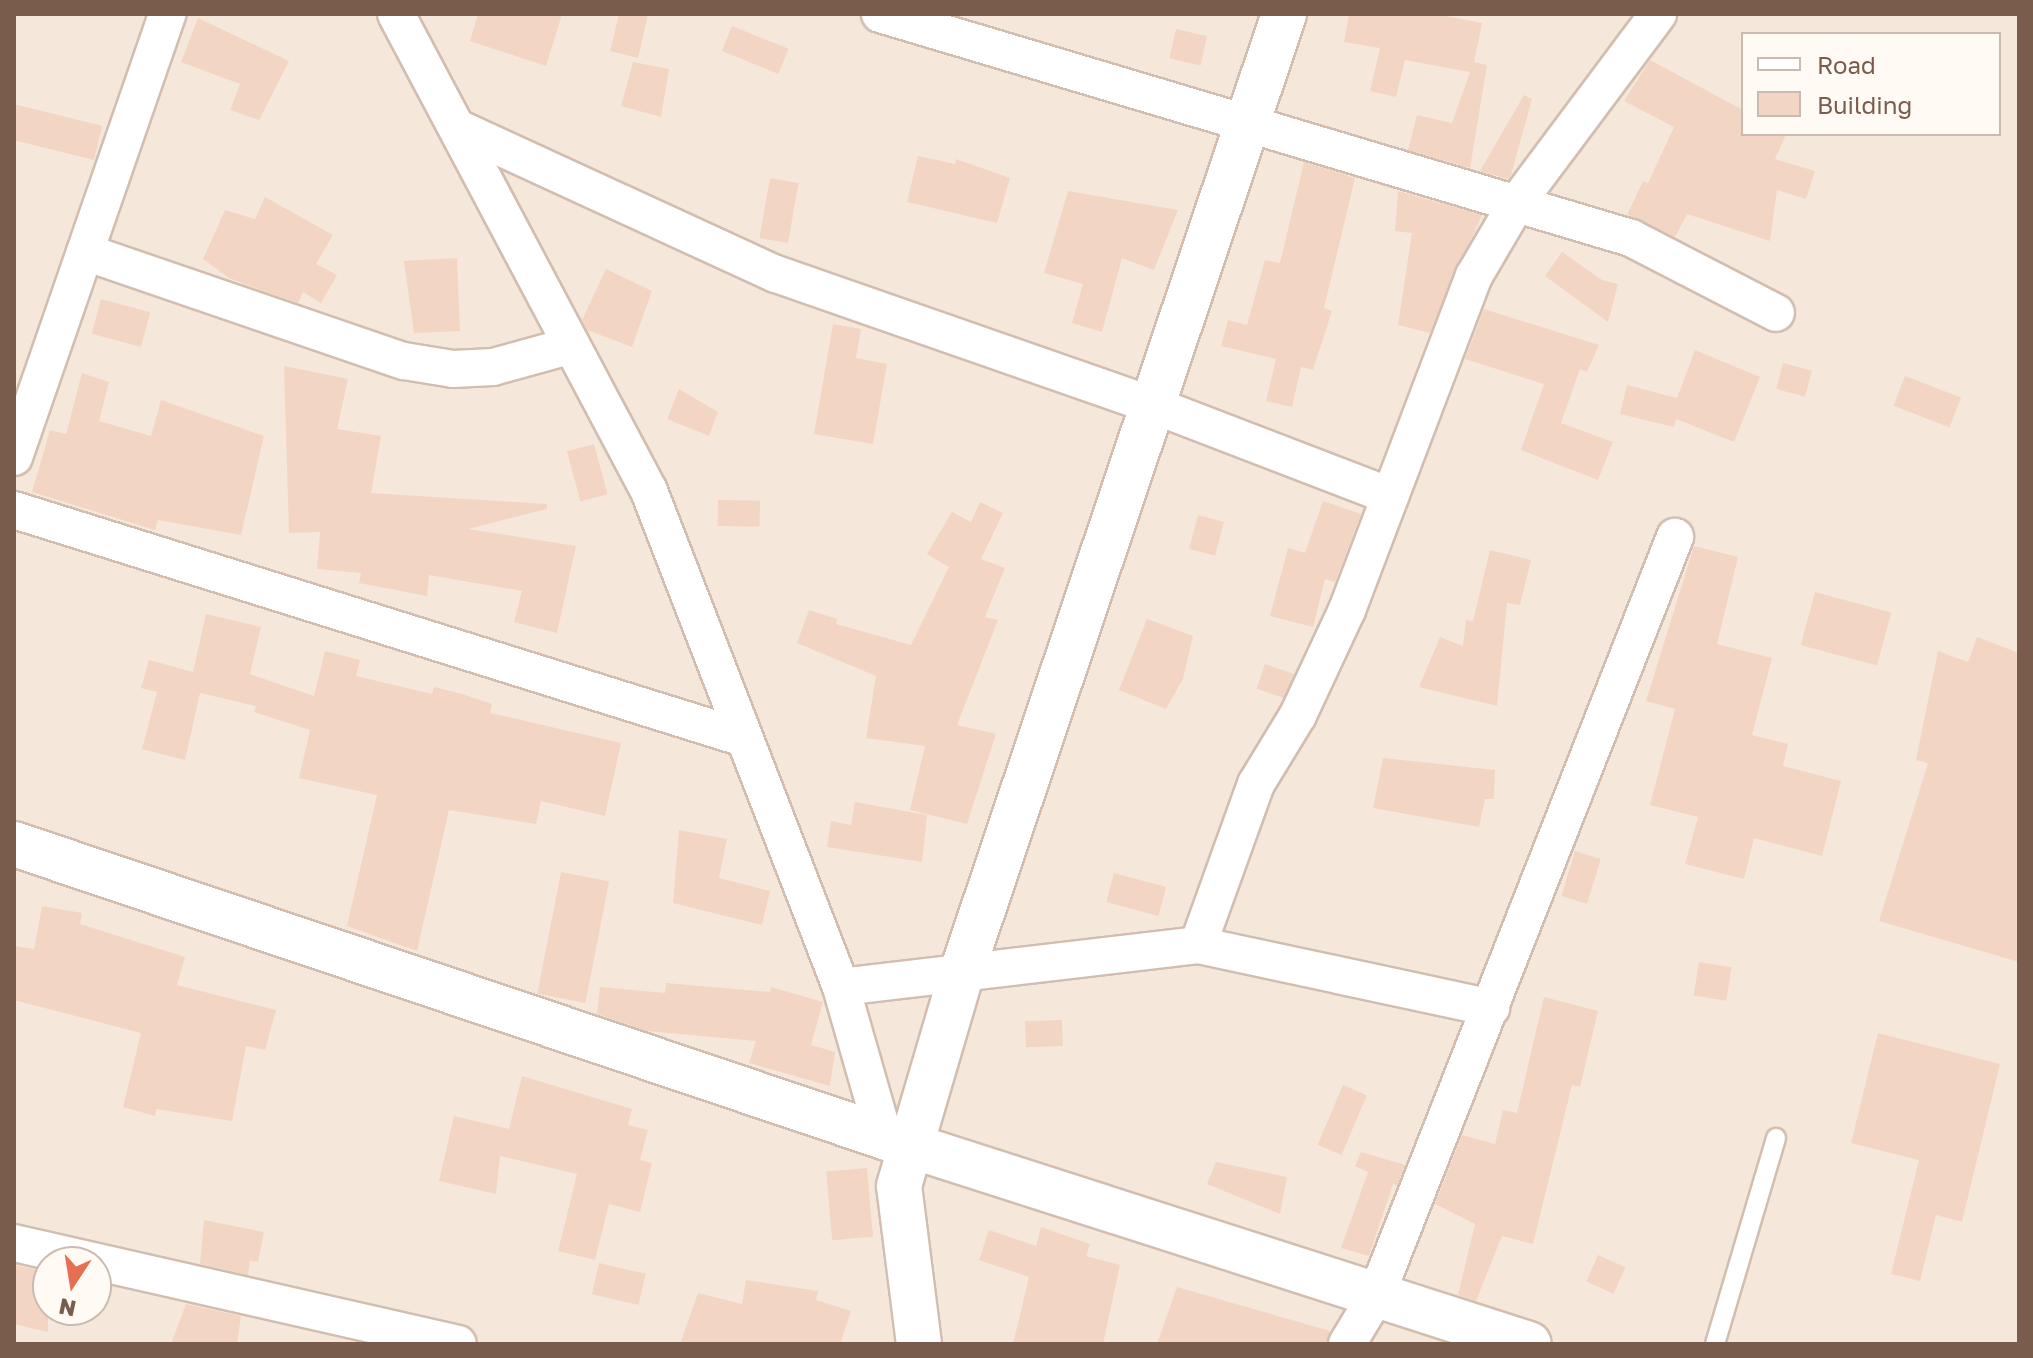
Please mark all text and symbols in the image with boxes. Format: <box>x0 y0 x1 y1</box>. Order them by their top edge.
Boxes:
legend <box>1741 32 2001 136</box>
text: Road <box>1817 50 1876 79</box>
text: Building <box>1817 90 1912 119</box>
north arrow <box>32 1246 112 1326</box>
text: N <box>56 1293 78 1323</box>

